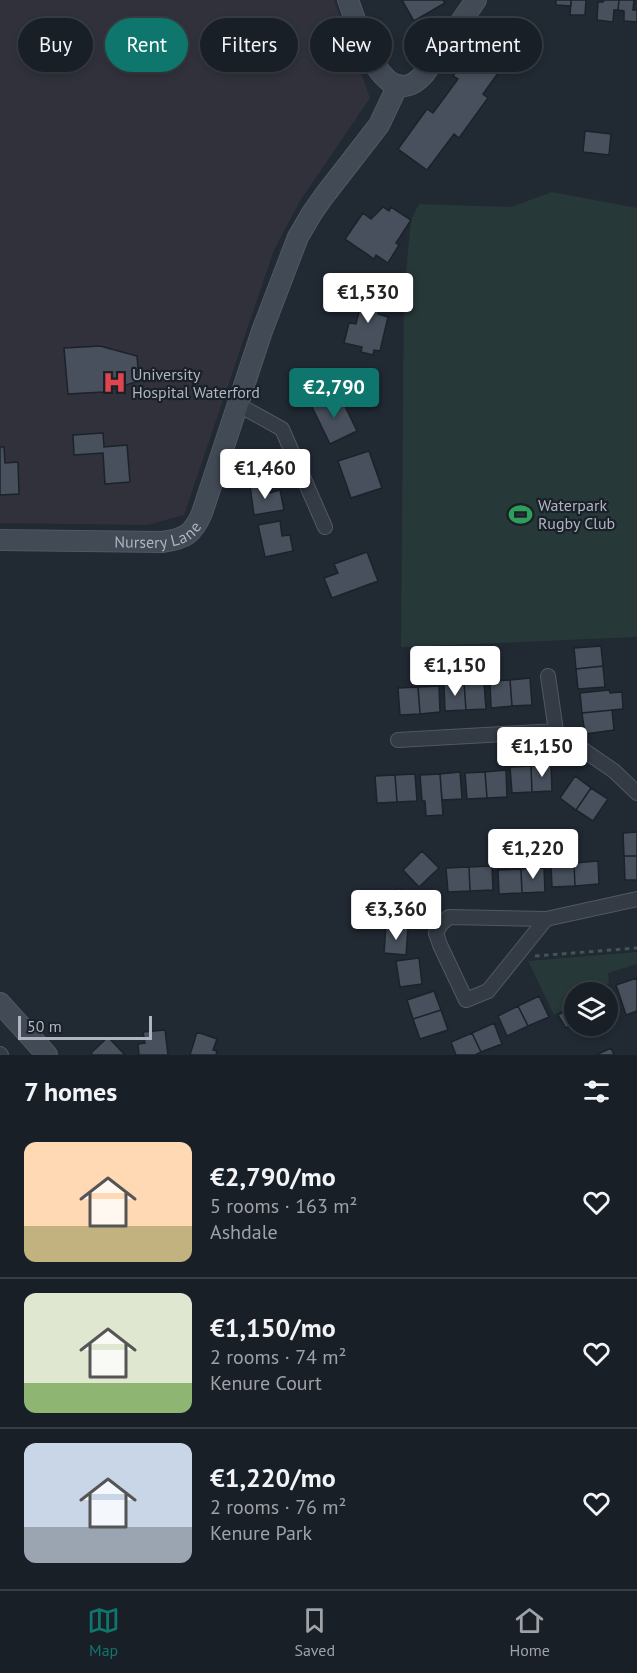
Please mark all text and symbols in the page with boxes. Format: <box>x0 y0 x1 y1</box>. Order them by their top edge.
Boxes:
chip: Buy <box>18 18 93 72</box>
chip: Rent <box>105 18 188 72</box>
chip: Filters <box>200 18 298 72</box>
chip: New <box>310 18 392 72</box>
chip: Apartment <box>404 18 542 72</box>
pin: €1,530 <box>319 273 417 324</box>
text: €1,530 <box>337 279 399 305</box>
place label: University Hospital Waterford <box>132 364 260 402</box>
pin: €2,790 <box>285 368 383 419</box>
hospital icon: University Hospital Waterford <box>101 370 127 396</box>
text: €2,790 <box>303 374 365 400</box>
pin: €1,460 <box>216 449 314 500</box>
text: €1,460 <box>234 455 296 481</box>
place label: Waterpark Rugby Club <box>538 495 615 533</box>
sports icon: Waterpark Rugby Club <box>507 501 533 527</box>
street label: Nursery Lane <box>114 517 205 552</box>
pin: €1,150 <box>406 646 504 697</box>
text: €1,150 <box>424 652 486 678</box>
pin: €1,150 <box>493 727 591 778</box>
text: €1,150 <box>511 733 573 759</box>
pin: €1,220 <box>484 829 582 880</box>
text: €1,220 <box>502 835 564 861</box>
pin: €3,360 <box>347 890 445 941</box>
text: €3,360 <box>365 896 427 922</box>
map controls <box>564 982 618 1036</box>
button: layers <box>564 982 618 1036</box>
scale bar <box>18 1013 152 1040</box>
text: 50 m <box>27 1016 62 1036</box>
text: 7 homes <box>24 1075 117 1108</box>
icon: filters <box>580 1075 613 1108</box>
text: €2,790/mo <box>210 1160 336 1193</box>
icon: home <box>72 1166 144 1238</box>
icon: heart <box>580 1186 613 1219</box>
text: 5 rooms · 163 m² <box>210 1193 357 1219</box>
text: Ashdale <box>210 1219 278 1245</box>
text: €1,150/mo <box>210 1311 336 1344</box>
icon: home <box>72 1317 144 1389</box>
icon: heart <box>580 1337 613 1370</box>
text: 2 rooms · 74 m² <box>210 1344 346 1370</box>
text: Kenure Court <box>210 1370 322 1396</box>
text: €1,220/mo <box>210 1461 336 1494</box>
icon: home <box>72 1467 144 1539</box>
icon: heart <box>580 1487 613 1520</box>
text: 2 rooms · 76 m² <box>210 1494 346 1520</box>
text: Kenure Park <box>210 1520 312 1546</box>
tab: Map <box>87 1604 120 1660</box>
tab: Saved <box>294 1604 335 1660</box>
tab: Home <box>509 1604 550 1660</box>

